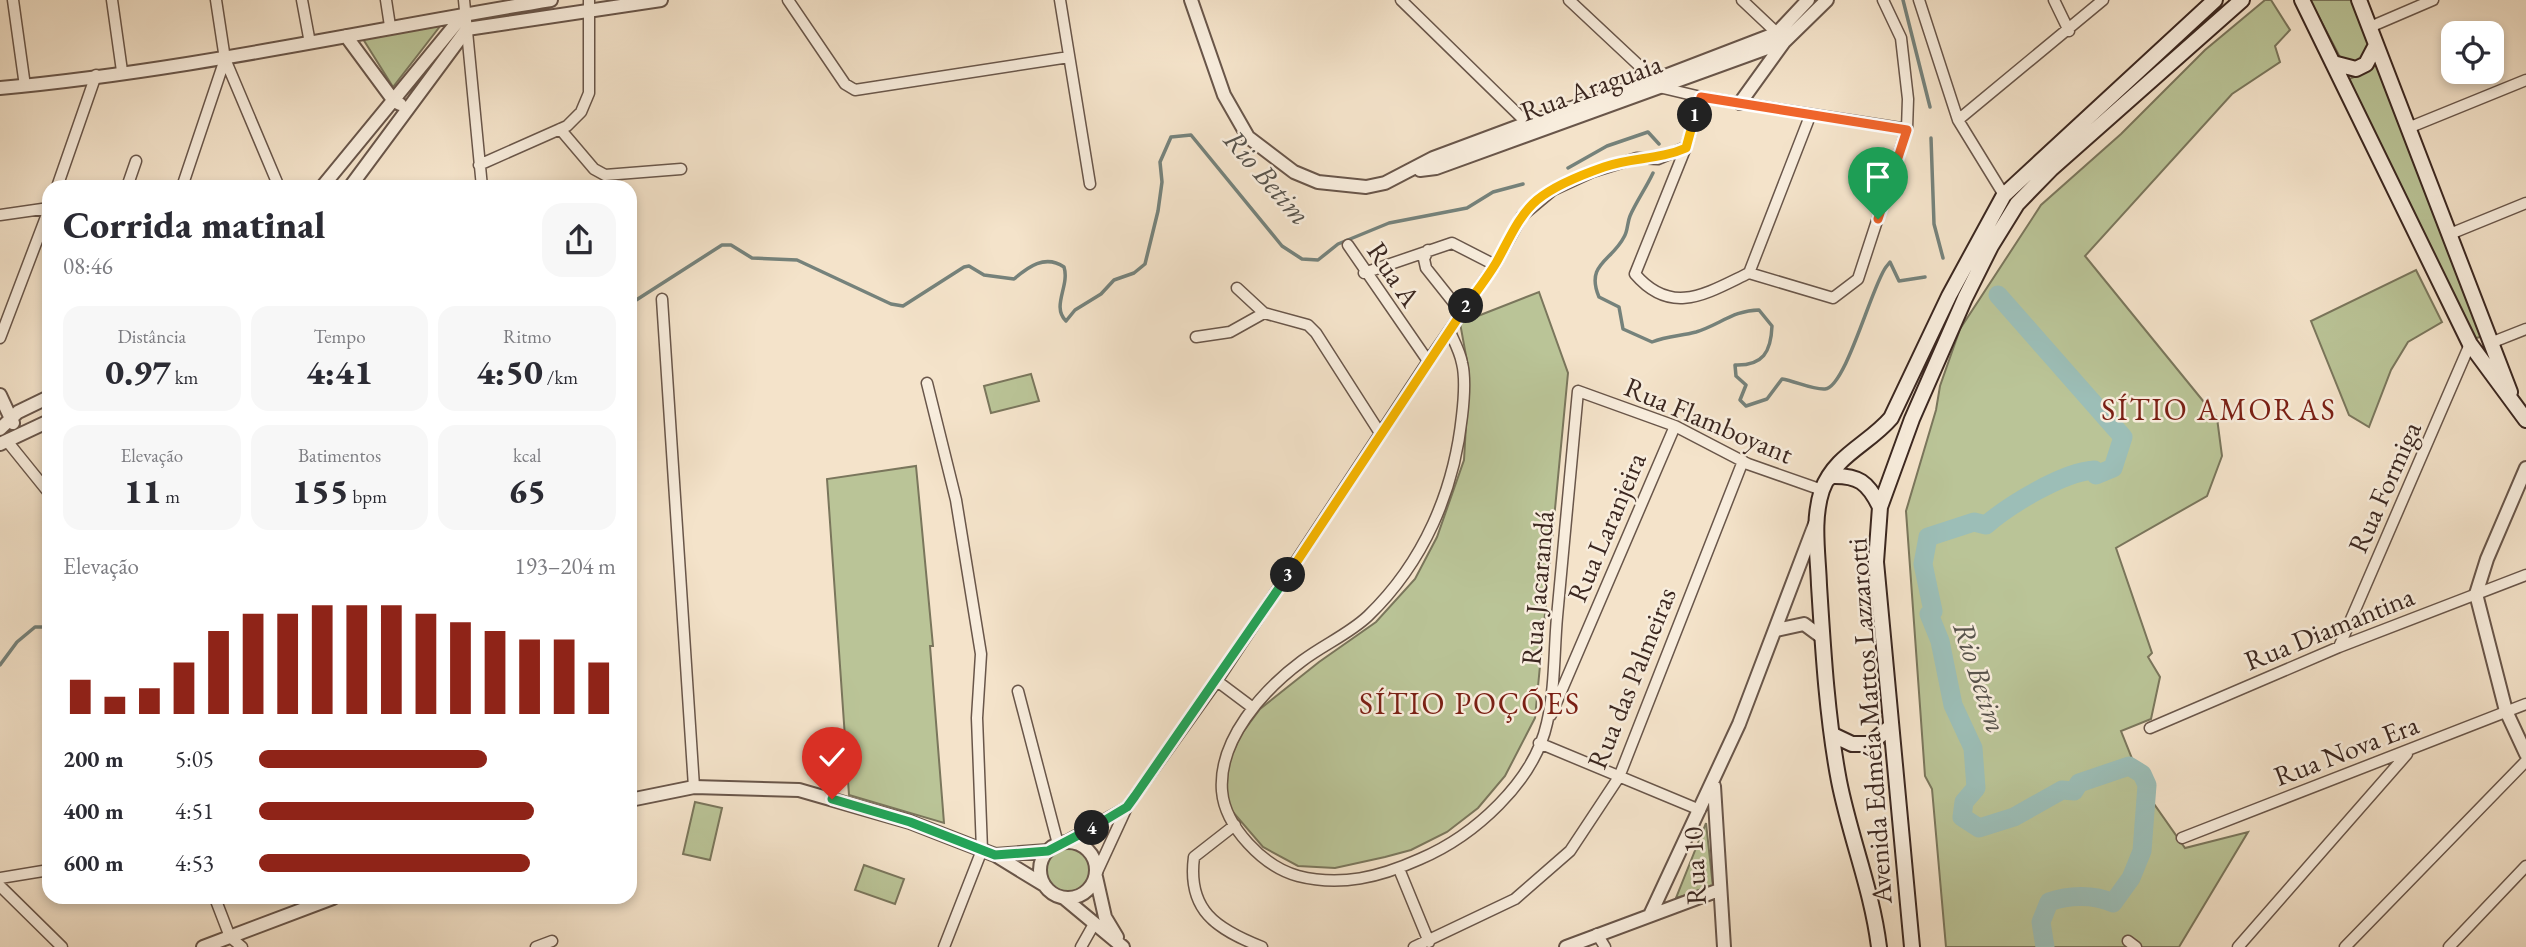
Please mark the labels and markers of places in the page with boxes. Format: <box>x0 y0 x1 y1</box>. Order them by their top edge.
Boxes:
pin: 1 <box>1678 97 1712 132</box>
pin <box>1848 147 1908 219</box>
pin: 2 <box>1448 288 1484 324</box>
pin: 3 <box>1270 558 1306 592</box>
pin <box>802 727 862 799</box>
pin: 4 <box>1074 810 1110 846</box>

